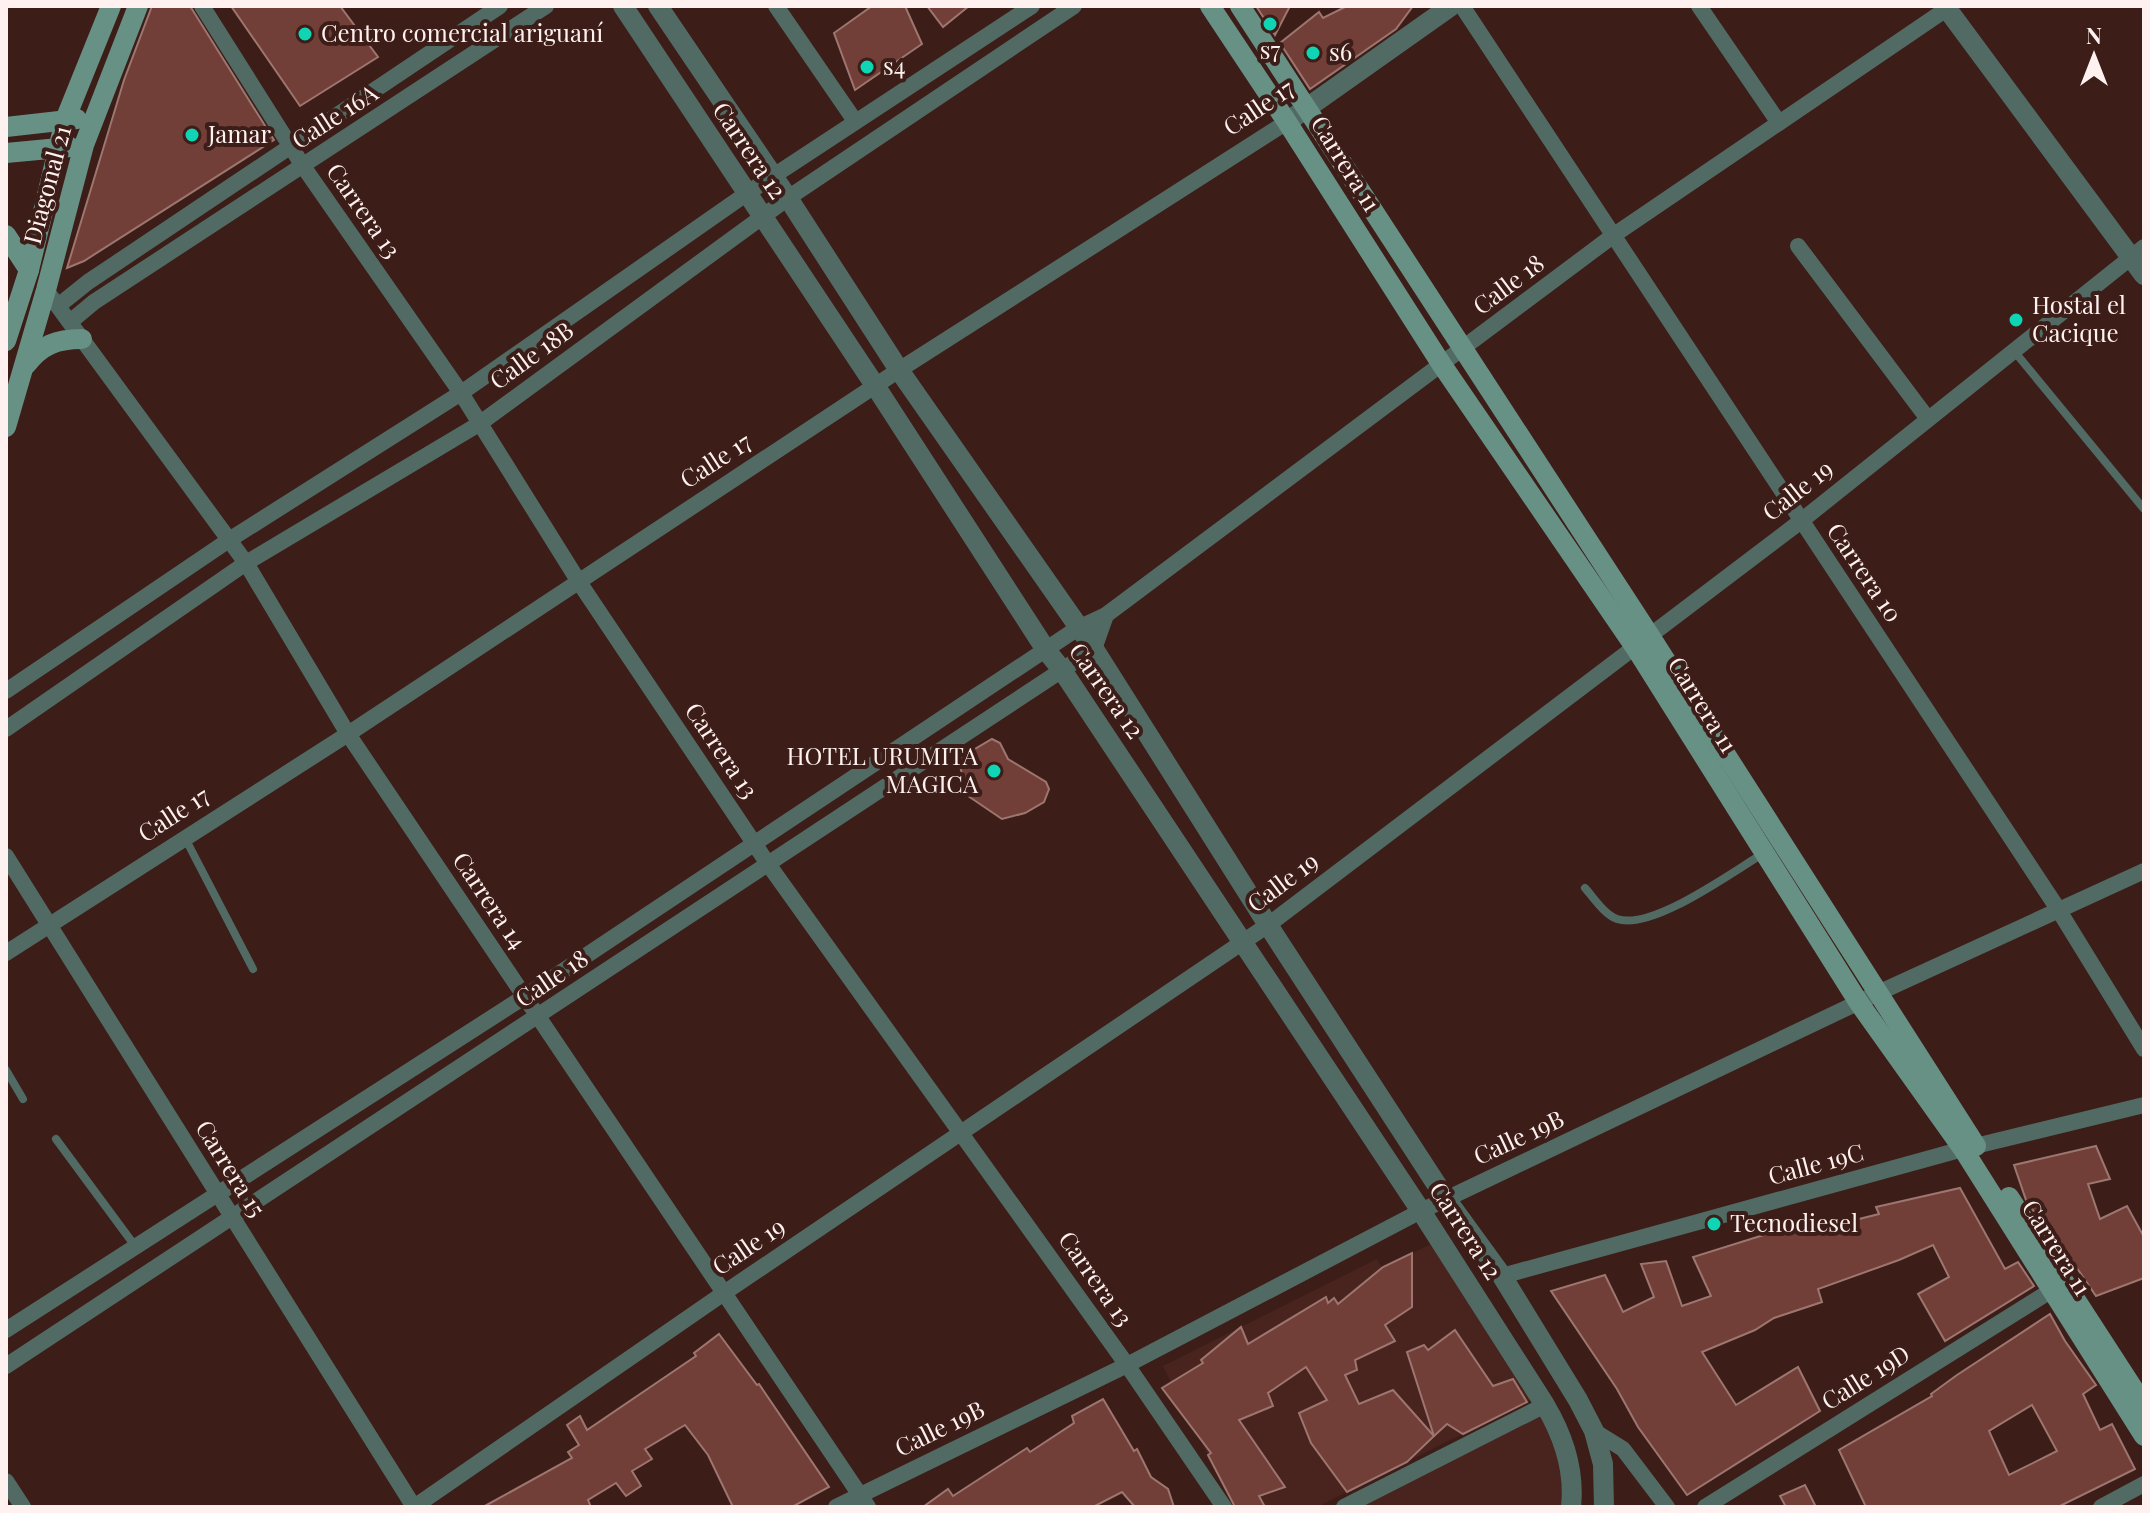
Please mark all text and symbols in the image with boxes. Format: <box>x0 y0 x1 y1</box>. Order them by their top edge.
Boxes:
marker: s7 <box>1261 15 1279 33</box>
place label: Centro comercial ariguaní <box>321 16 603 48</box>
north arrow <box>2054 16 2134 96</box>
text: N <box>2086 20 2102 50</box>
marker: Centro comercial ariguaní <box>296 25 314 43</box>
place label: s7 <box>1260 33 1280 65</box>
place label: s6 <box>1329 35 1352 67</box>
marker: s6 <box>1304 44 1322 62</box>
place label: s4 <box>883 49 906 81</box>
marker: s4 <box>858 58 876 76</box>
street label: Calle 17 <box>1216 71 1300 142</box>
street label: Calle 16A <box>285 75 384 155</box>
street label: Carrera 12 <box>707 95 795 205</box>
street label: Carrera 11 <box>1305 109 1389 217</box>
place label: Jamar <box>207 117 272 149</box>
street label: Diagonal 21 <box>15 122 77 247</box>
marker: Jamar <box>183 126 201 144</box>
street label: Carrera 13 <box>320 156 409 264</box>
street label: Calle 18 <box>1466 246 1550 321</box>
place label: Hostal el Cacique <box>2032 288 2126 348</box>
marker: Hostal el Cacique <box>2007 311 2025 329</box>
street label: Calle 18B <box>482 313 579 396</box>
street label: Calle 17 <box>673 424 757 494</box>
street label: Calle 19 <box>1755 452 1839 527</box>
street label: Carrera 10 <box>1821 516 1911 628</box>
street label: Carrera 12 <box>1063 636 1152 744</box>
street label: Carrera 11 <box>1662 650 1746 758</box>
street label: Carrera 13 <box>679 696 766 804</box>
place label: HOTEL URUMITA MAGICA <box>787 739 979 799</box>
marker: HOTEL URUMITA MAGICA <box>985 762 1003 780</box>
street label: Calle 17 <box>131 778 215 848</box>
street label: Calle 19 <box>1240 844 1324 919</box>
street label: Carrera 14 <box>446 845 535 955</box>
street label: Calle 18 <box>508 941 594 1013</box>
street label: Calle 19B <box>1468 1101 1568 1171</box>
street label: Carrera 15 <box>189 1114 274 1222</box>
street label: Calle 19C <box>1764 1135 1867 1191</box>
street label: Carrera 12 <box>1423 1175 1510 1285</box>
street label: Carrera 11 <box>2016 1193 2100 1301</box>
place label: Tecnodiesel <box>1730 1206 1858 1238</box>
street label: Calle 19 <box>705 1209 790 1281</box>
marker: Tecnodiesel <box>1705 1215 1723 1233</box>
street label: Carrera 13 <box>1052 1224 1141 1332</box>
street label: Calle 19D <box>1815 1337 1915 1416</box>
street label: Calle 19B <box>889 1392 989 1463</box>

